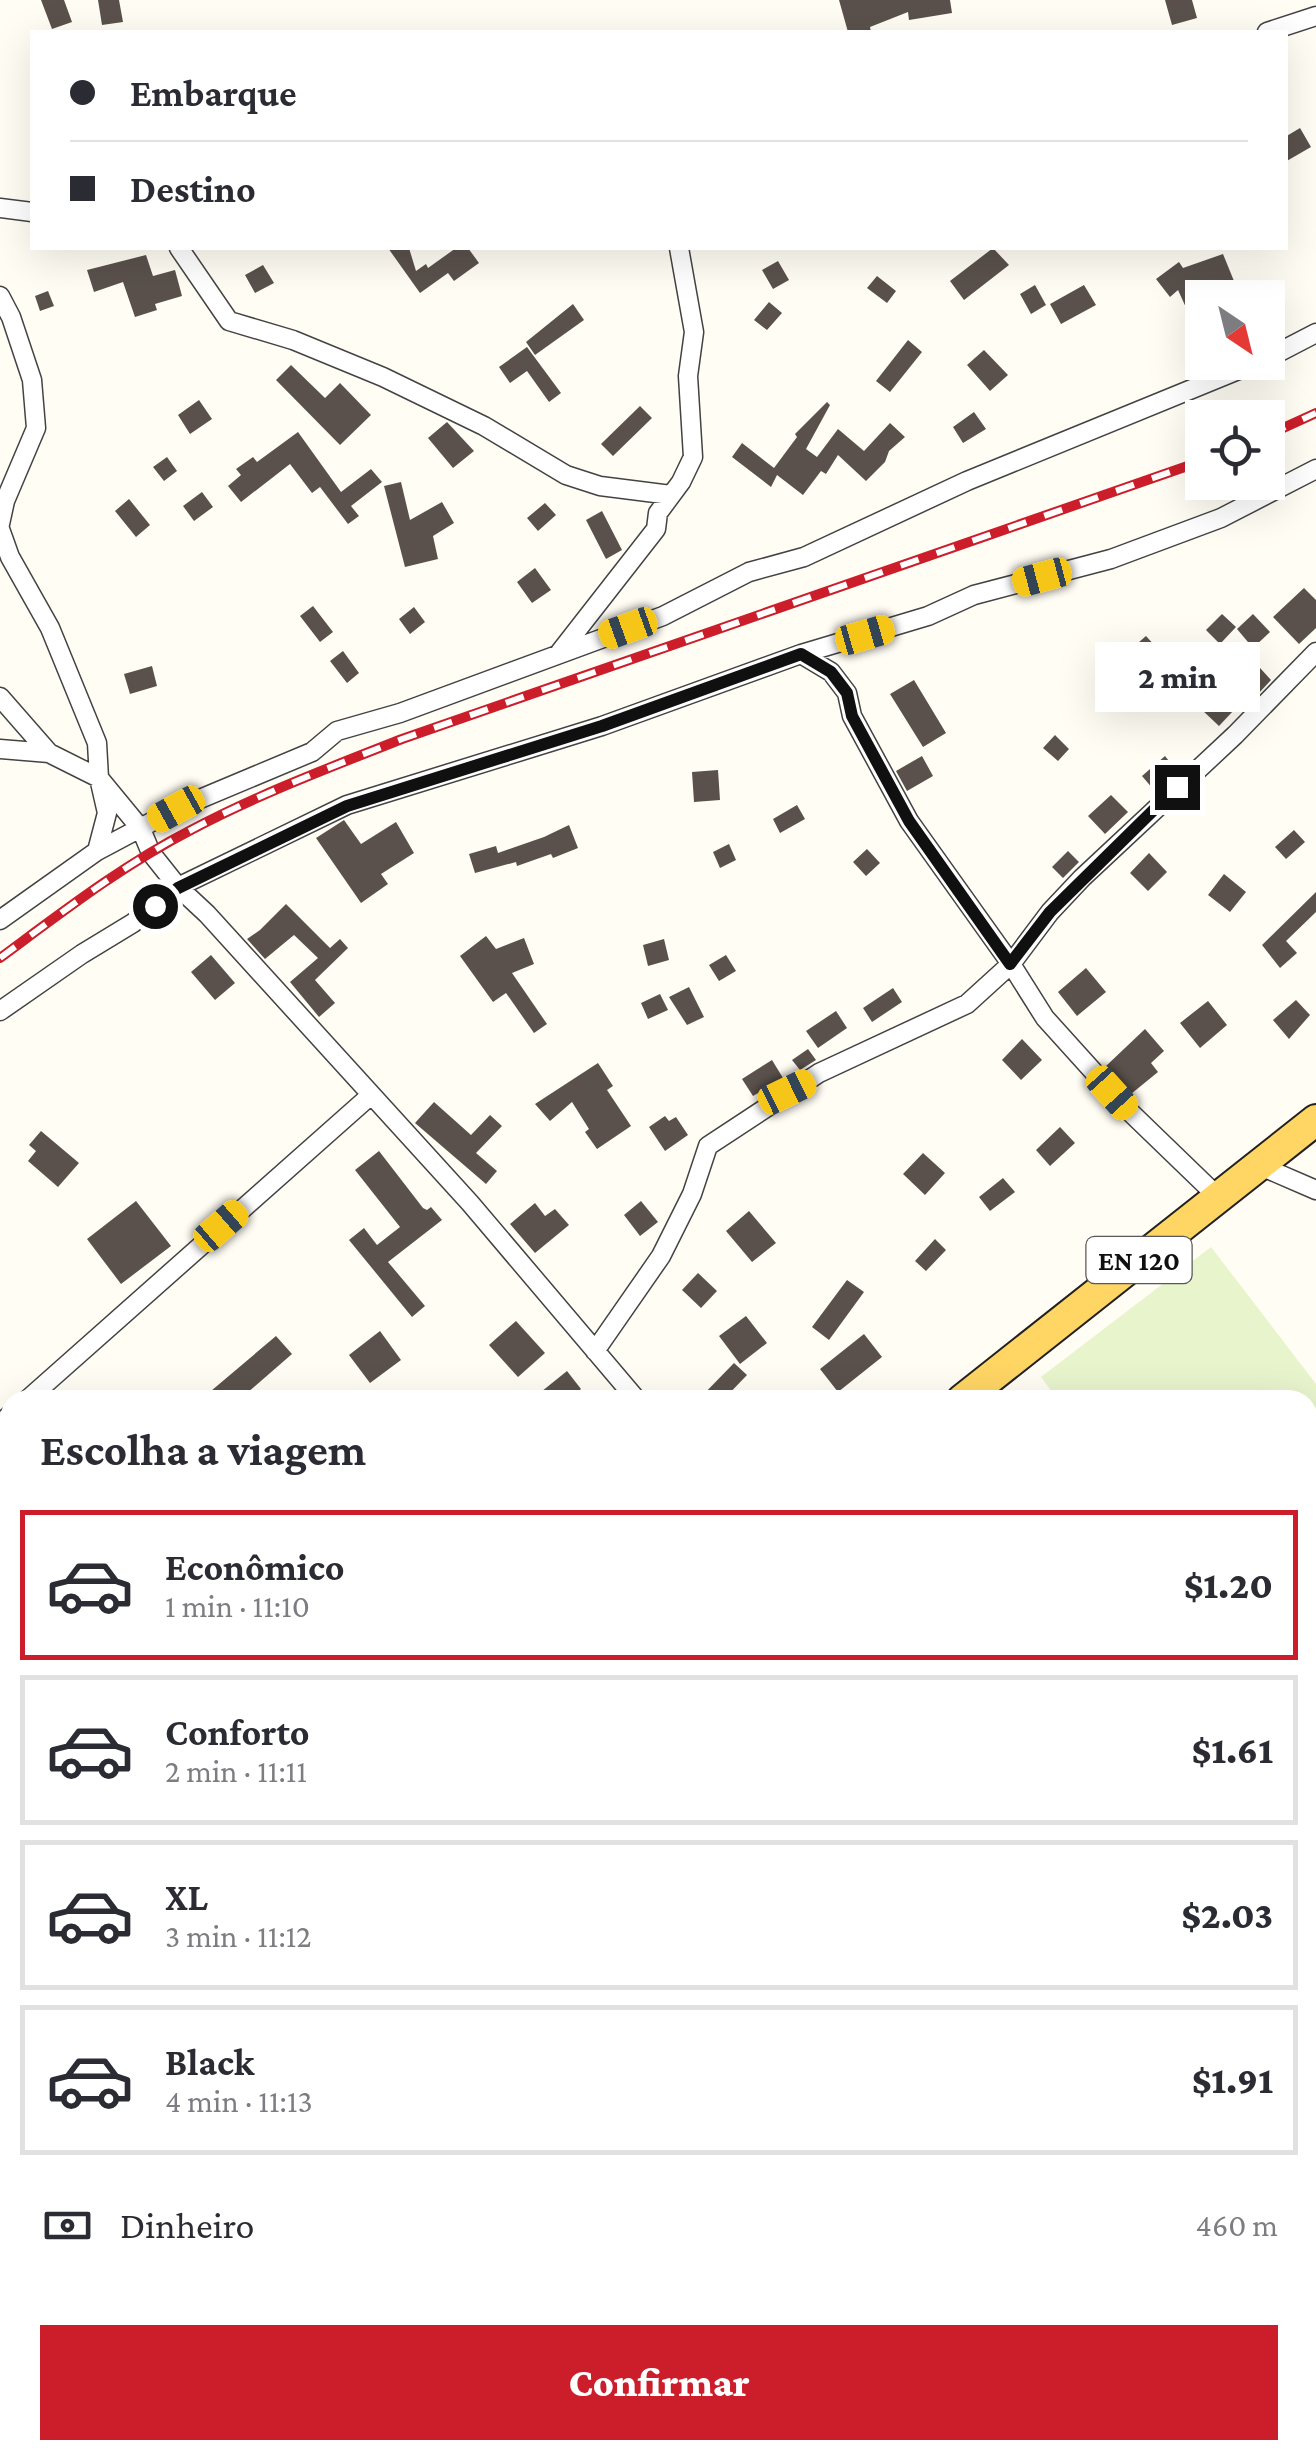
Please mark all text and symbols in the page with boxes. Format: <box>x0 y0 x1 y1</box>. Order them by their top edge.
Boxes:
text: Embarque <box>130 72 297 114</box>
text: Destino <box>130 168 256 210</box>
north arrow <box>1185 280 1285 380</box>
map controls <box>1185 280 1285 500</box>
button: locate <box>1185 400 1285 500</box>
car <box>1009 555 1075 599</box>
car <box>595 604 661 652</box>
car <box>832 612 898 658</box>
callout: 2 min <box>1094 642 1260 712</box>
text: 2 min <box>1138 659 1217 695</box>
route end <box>1155 765 1200 810</box>
car <box>142 781 210 837</box>
route start <box>133 884 178 929</box>
car <box>1081 1061 1143 1125</box>
car <box>753 1065 821 1119</box>
car <box>189 1195 253 1257</box>
road number: EN 120 <box>1086 1237 1192 1283</box>
text: Escolha a viagem <box>40 1425 366 1475</box>
icon: car <box>45 1540 135 1630</box>
text: Econômico <box>165 1546 345 1588</box>
text: $1.20 <box>1184 1564 1273 1606</box>
text: 1 min · 11:10 <box>165 1588 310 1624</box>
icon: car <box>45 1705 135 1795</box>
text: Conforto <box>165 1711 310 1753</box>
text: $1.61 <box>1192 1729 1273 1771</box>
text: 2 min · 11:11 <box>165 1753 307 1789</box>
icon: car <box>45 1870 135 1960</box>
text: XL <box>165 1876 208 1918</box>
text: $2.03 <box>1181 1894 1273 1936</box>
text: 3 min · 11:12 <box>165 1918 312 1954</box>
icon: car <box>45 2035 135 2125</box>
text: Black <box>165 2041 254 2083</box>
text: $1.91 <box>1192 2059 1273 2101</box>
text: 4 min · 11:13 <box>165 2083 313 2119</box>
icon: cash <box>40 2198 95 2253</box>
text: Dinheiro <box>120 2204 254 2246</box>
text: 460 m <box>1196 2207 1278 2243</box>
button: Confirmar <box>40 2325 1278 2440</box>

